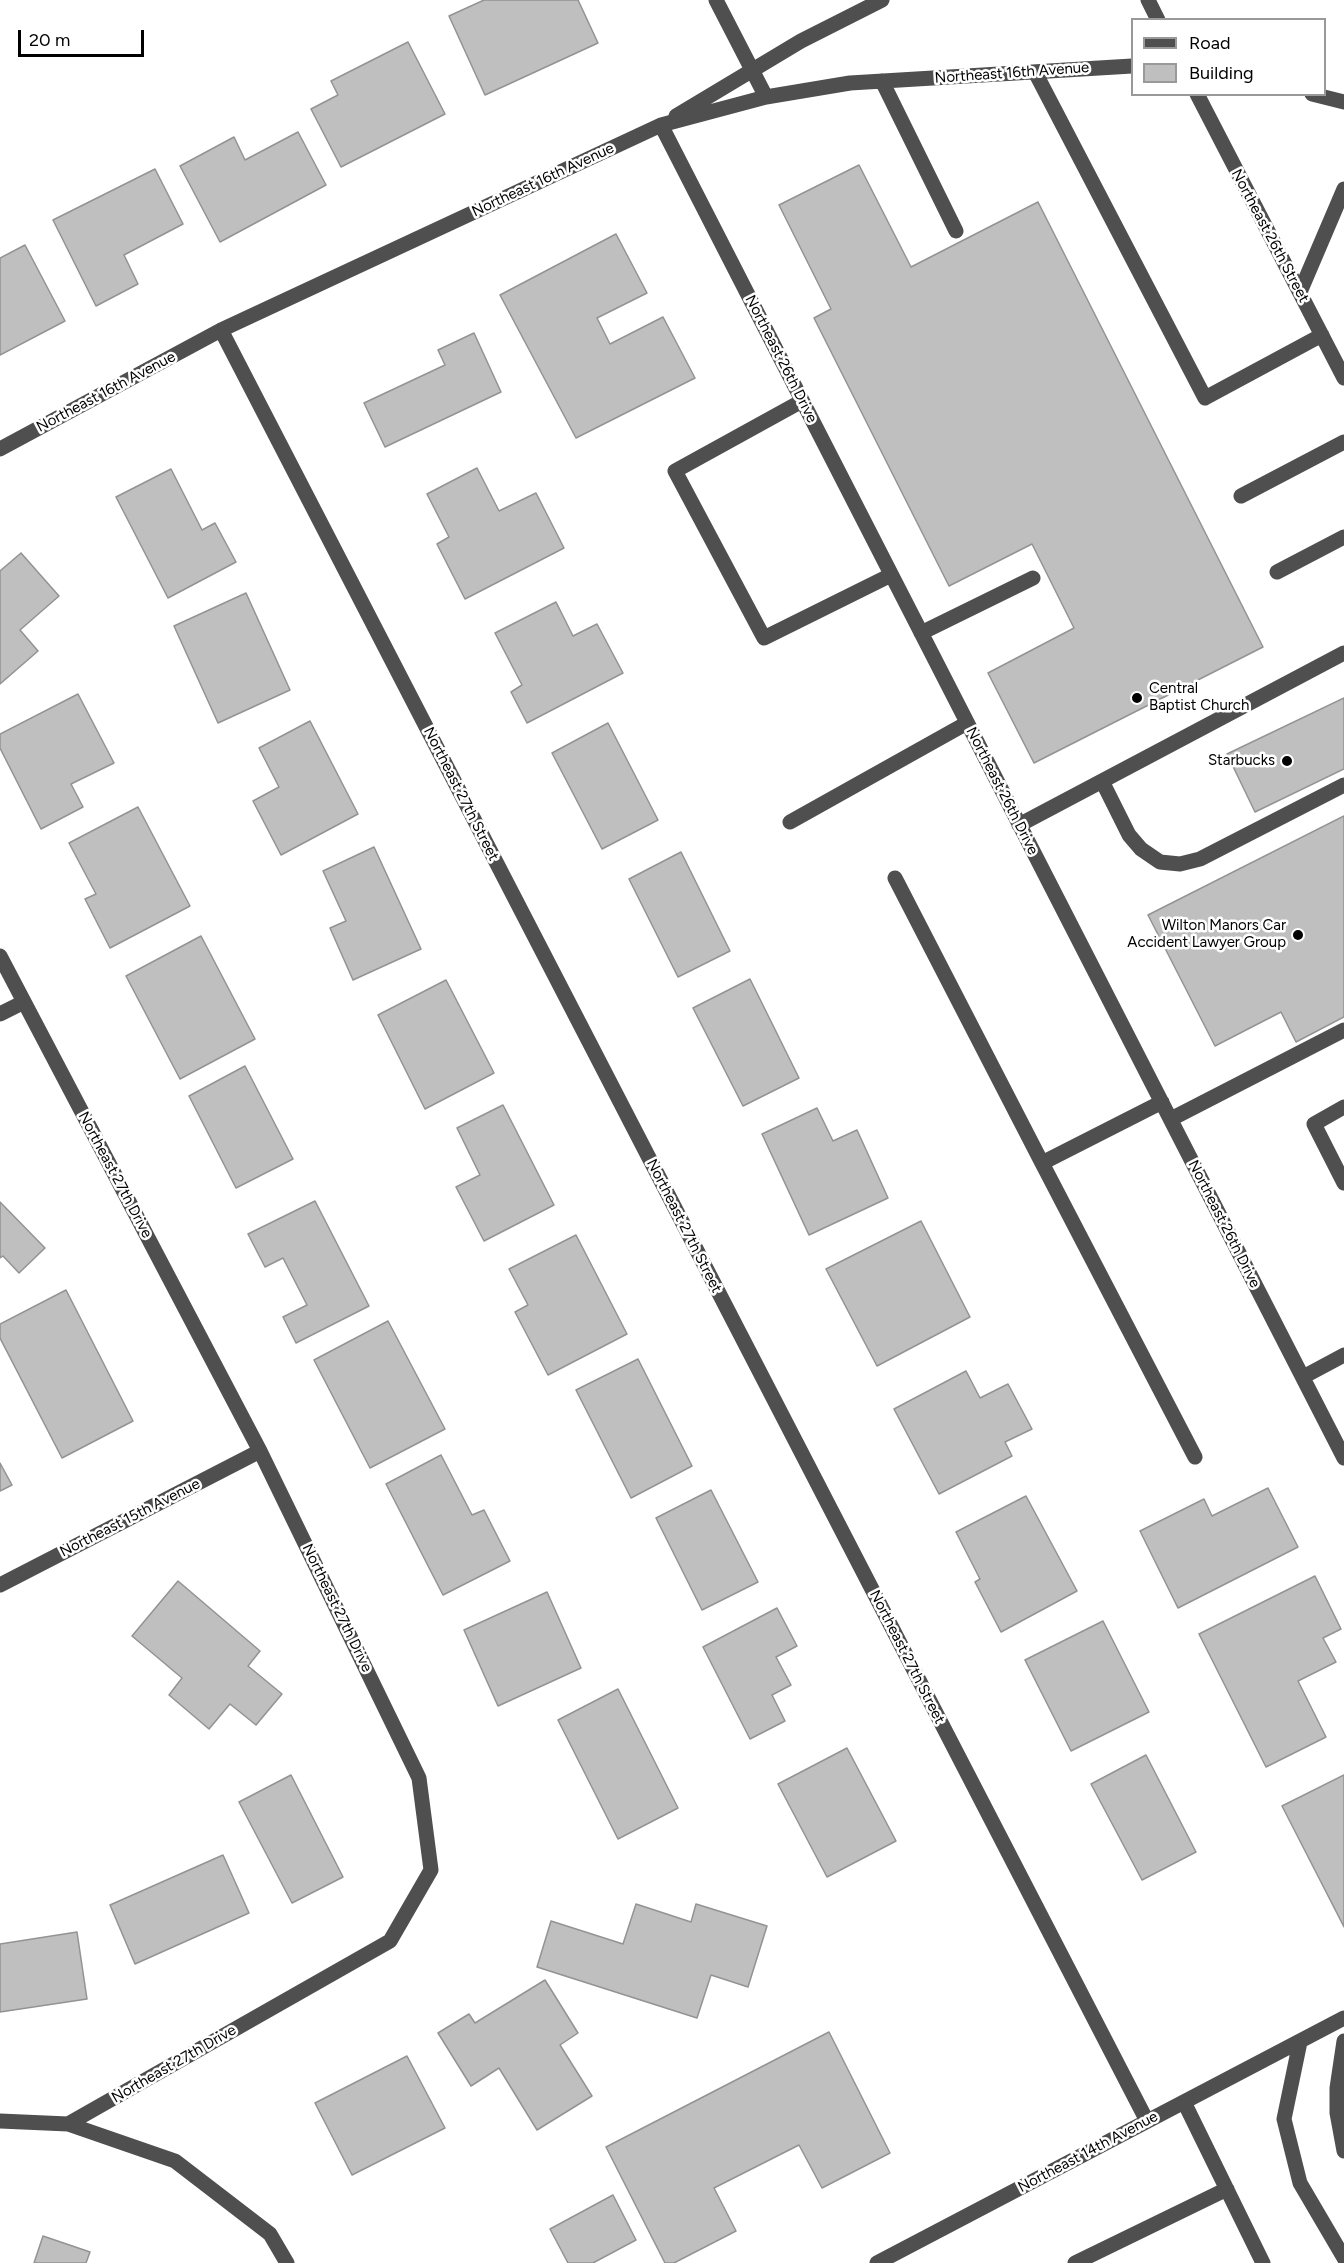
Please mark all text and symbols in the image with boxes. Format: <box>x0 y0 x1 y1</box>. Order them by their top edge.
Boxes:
scale bar <box>21 18 147 56</box>
legend <box>1131 18 1326 96</box>
text: 20 m <box>29 29 70 51</box>
text: Road <box>1189 32 1230 54</box>
street label: Northeast 16th Avenue <box>934 59 1090 87</box>
text: Building <box>1189 62 1254 84</box>
street label: Northeast 16th Avenue <box>469 139 617 221</box>
street label: Northeast 26th Street <box>1227 166 1313 306</box>
street label: Northeast 26th Drive <box>741 292 821 426</box>
street label: Northeast 16th Avenue <box>33 348 179 436</box>
place label: Central Baptist Church <box>1149 680 1249 715</box>
marker: Central Baptist Church <box>1130 691 1144 705</box>
street label: Northeast 27th Street <box>419 724 503 864</box>
street label: Northeast 26th Drive <box>962 724 1042 858</box>
place label: Starbucks <box>1208 752 1275 770</box>
marker: Starbucks <box>1280 754 1294 768</box>
place label: Wilton Manors Car Accident Lawyer Group <box>1127 917 1286 952</box>
marker: Wilton Manors Car Accident Lawyer Group <box>1291 928 1305 942</box>
street label: Northeast 27th Drive <box>74 1109 156 1241</box>
street label: Northeast 27th Street <box>642 1156 726 1296</box>
street label: Northeast 26th Drive <box>1184 1157 1264 1291</box>
street label: Northeast 15th Avenue <box>57 1475 203 1561</box>
street label: Northeast 27th Drive <box>298 1541 376 1675</box>
street label: Northeast 27th Street <box>865 1587 949 1727</box>
street label: Northeast 27th Drive <box>109 2021 239 2107</box>
street label: Northeast 14th Avenue <box>1015 2108 1161 2196</box>

